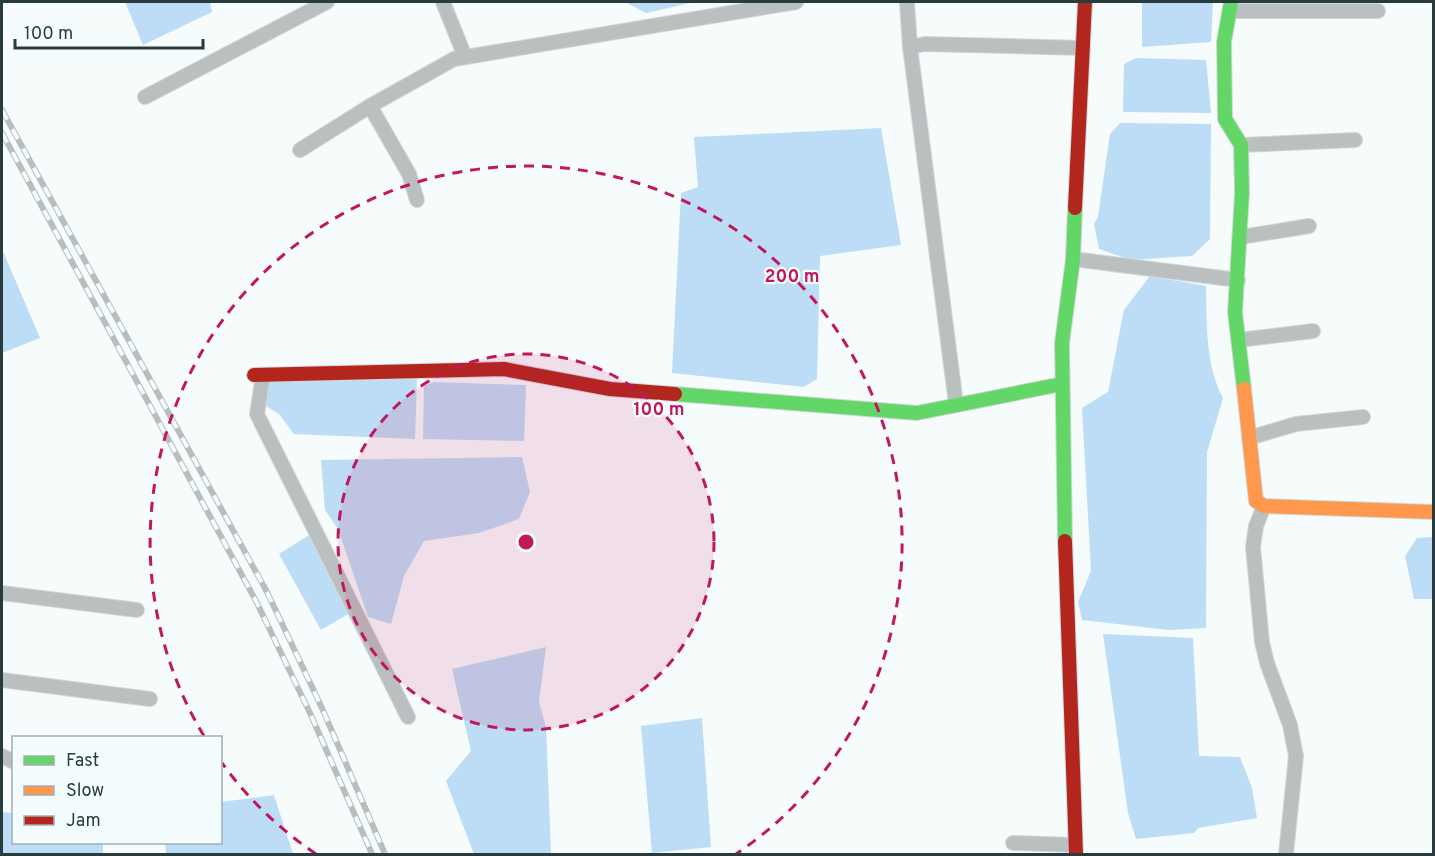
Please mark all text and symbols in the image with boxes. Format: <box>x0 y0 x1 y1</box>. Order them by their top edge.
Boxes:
scale bar <box>15 12 202 50</box>
text: 100 m <box>24 23 73 46</box>
text: 200 m <box>764 266 820 289</box>
text: 100 m <box>633 399 685 422</box>
centre of rings <box>516 532 536 552</box>
legend <box>12 736 222 844</box>
text: Fast <box>66 750 99 773</box>
text: Slow <box>66 780 104 803</box>
text: Jam <box>66 810 101 833</box>

